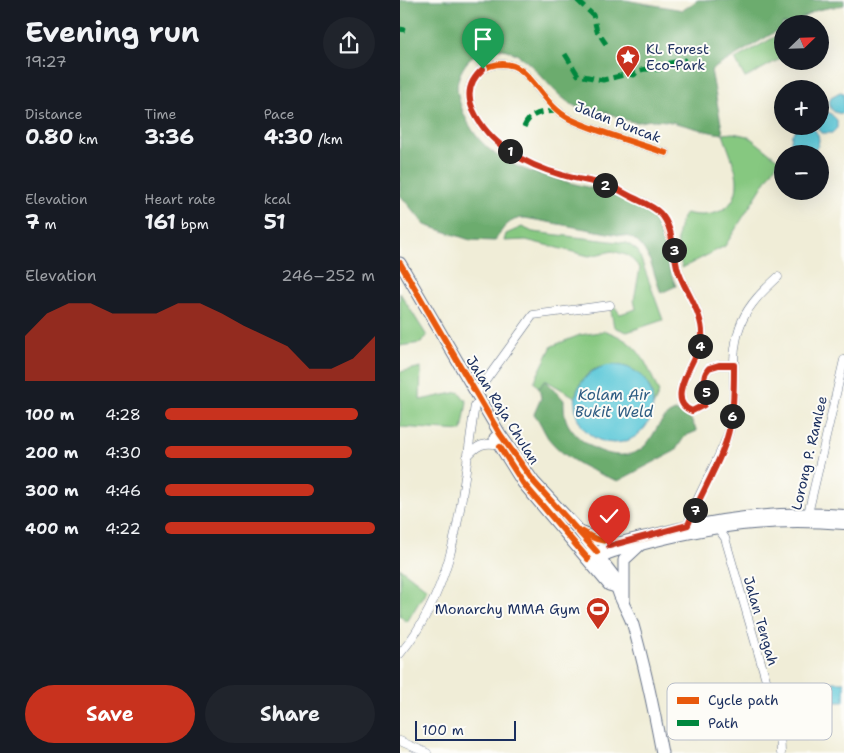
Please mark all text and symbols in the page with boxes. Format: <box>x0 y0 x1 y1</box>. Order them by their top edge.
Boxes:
text: Evening run <box>25 13 200 51</box>
north arrow <box>774 15 829 70</box>
map controls <box>774 15 829 200</box>
button: share <box>323 17 375 69</box>
pin <box>462 18 504 69</box>
icon: arrive <box>469 25 497 53</box>
place label: KL Forest Eco-Park <box>646 40 709 74</box>
place icon: KL Forest Eco-Park <box>615 44 641 78</box>
text: 19:27 <box>25 51 67 72</box>
button: + <box>774 80 829 135</box>
street label: Jalan Puncak <box>572 97 664 147</box>
text: Distance <box>25 105 82 123</box>
text: Time <box>144 105 176 123</box>
text: Pace <box>264 105 294 123</box>
text: 0.80 <box>25 123 73 151</box>
text: 3:36 <box>144 123 194 151</box>
text: 4:30 <box>264 123 313 151</box>
text: km <box>73 130 98 148</box>
text: /km <box>313 130 343 148</box>
pin: 1 <box>498 138 522 164</box>
text: 1 <box>507 142 514 160</box>
button: − <box>774 145 829 200</box>
pin: 2 <box>592 172 618 198</box>
text: 2 <box>601 176 610 194</box>
text: Elevation <box>25 190 88 208</box>
text: Heart rate <box>144 190 216 208</box>
text: kcal <box>264 190 291 208</box>
text: 7 <box>25 208 40 236</box>
text: 161 <box>144 208 176 236</box>
text: 51 <box>264 208 286 236</box>
text: m <box>40 215 57 233</box>
text: bpm <box>176 215 209 233</box>
pin: 3 <box>662 238 686 262</box>
text: 3 <box>670 241 679 259</box>
text: Elevation <box>25 265 97 286</box>
text: 246–252 m <box>281 265 375 286</box>
pin: 4 <box>688 334 712 358</box>
text: 4 <box>696 337 705 355</box>
street label: Jalan Raja Chulan <box>462 352 544 468</box>
pin: 5 <box>694 380 718 404</box>
text: 5 <box>702 383 711 401</box>
water label: Kolam Air Bukit Weld <box>575 385 654 422</box>
street label: Lorong P. Ramlee <box>787 394 831 512</box>
text: 100 m <box>25 404 74 425</box>
text: 4:28 <box>105 404 141 425</box>
pin: 6 <box>720 404 744 428</box>
text: 6 <box>728 407 737 425</box>
text: 200 m <box>25 442 78 463</box>
text: 4:30 <box>105 442 141 463</box>
text: 300 m <box>25 480 79 501</box>
text: 4:46 <box>105 480 141 501</box>
pin <box>588 495 630 546</box>
pin: 7 <box>682 498 708 522</box>
text: 7 <box>691 501 700 519</box>
icon: check <box>595 502 623 530</box>
text: 400 m <box>25 518 79 539</box>
text: 4:22 <box>105 518 141 539</box>
street label: Jalan Tengah <box>740 574 782 668</box>
sports icon: Monarchy MMA Gym <box>585 596 611 630</box>
place label: Monarchy MMA Gym <box>435 600 580 618</box>
legend <box>667 683 832 740</box>
button: Save <box>25 685 195 743</box>
button: Share <box>205 685 375 743</box>
text: Cycle path <box>708 691 779 709</box>
text: Path <box>708 714 739 732</box>
scale bar <box>415 718 516 741</box>
text: 100 m <box>422 721 464 739</box>

